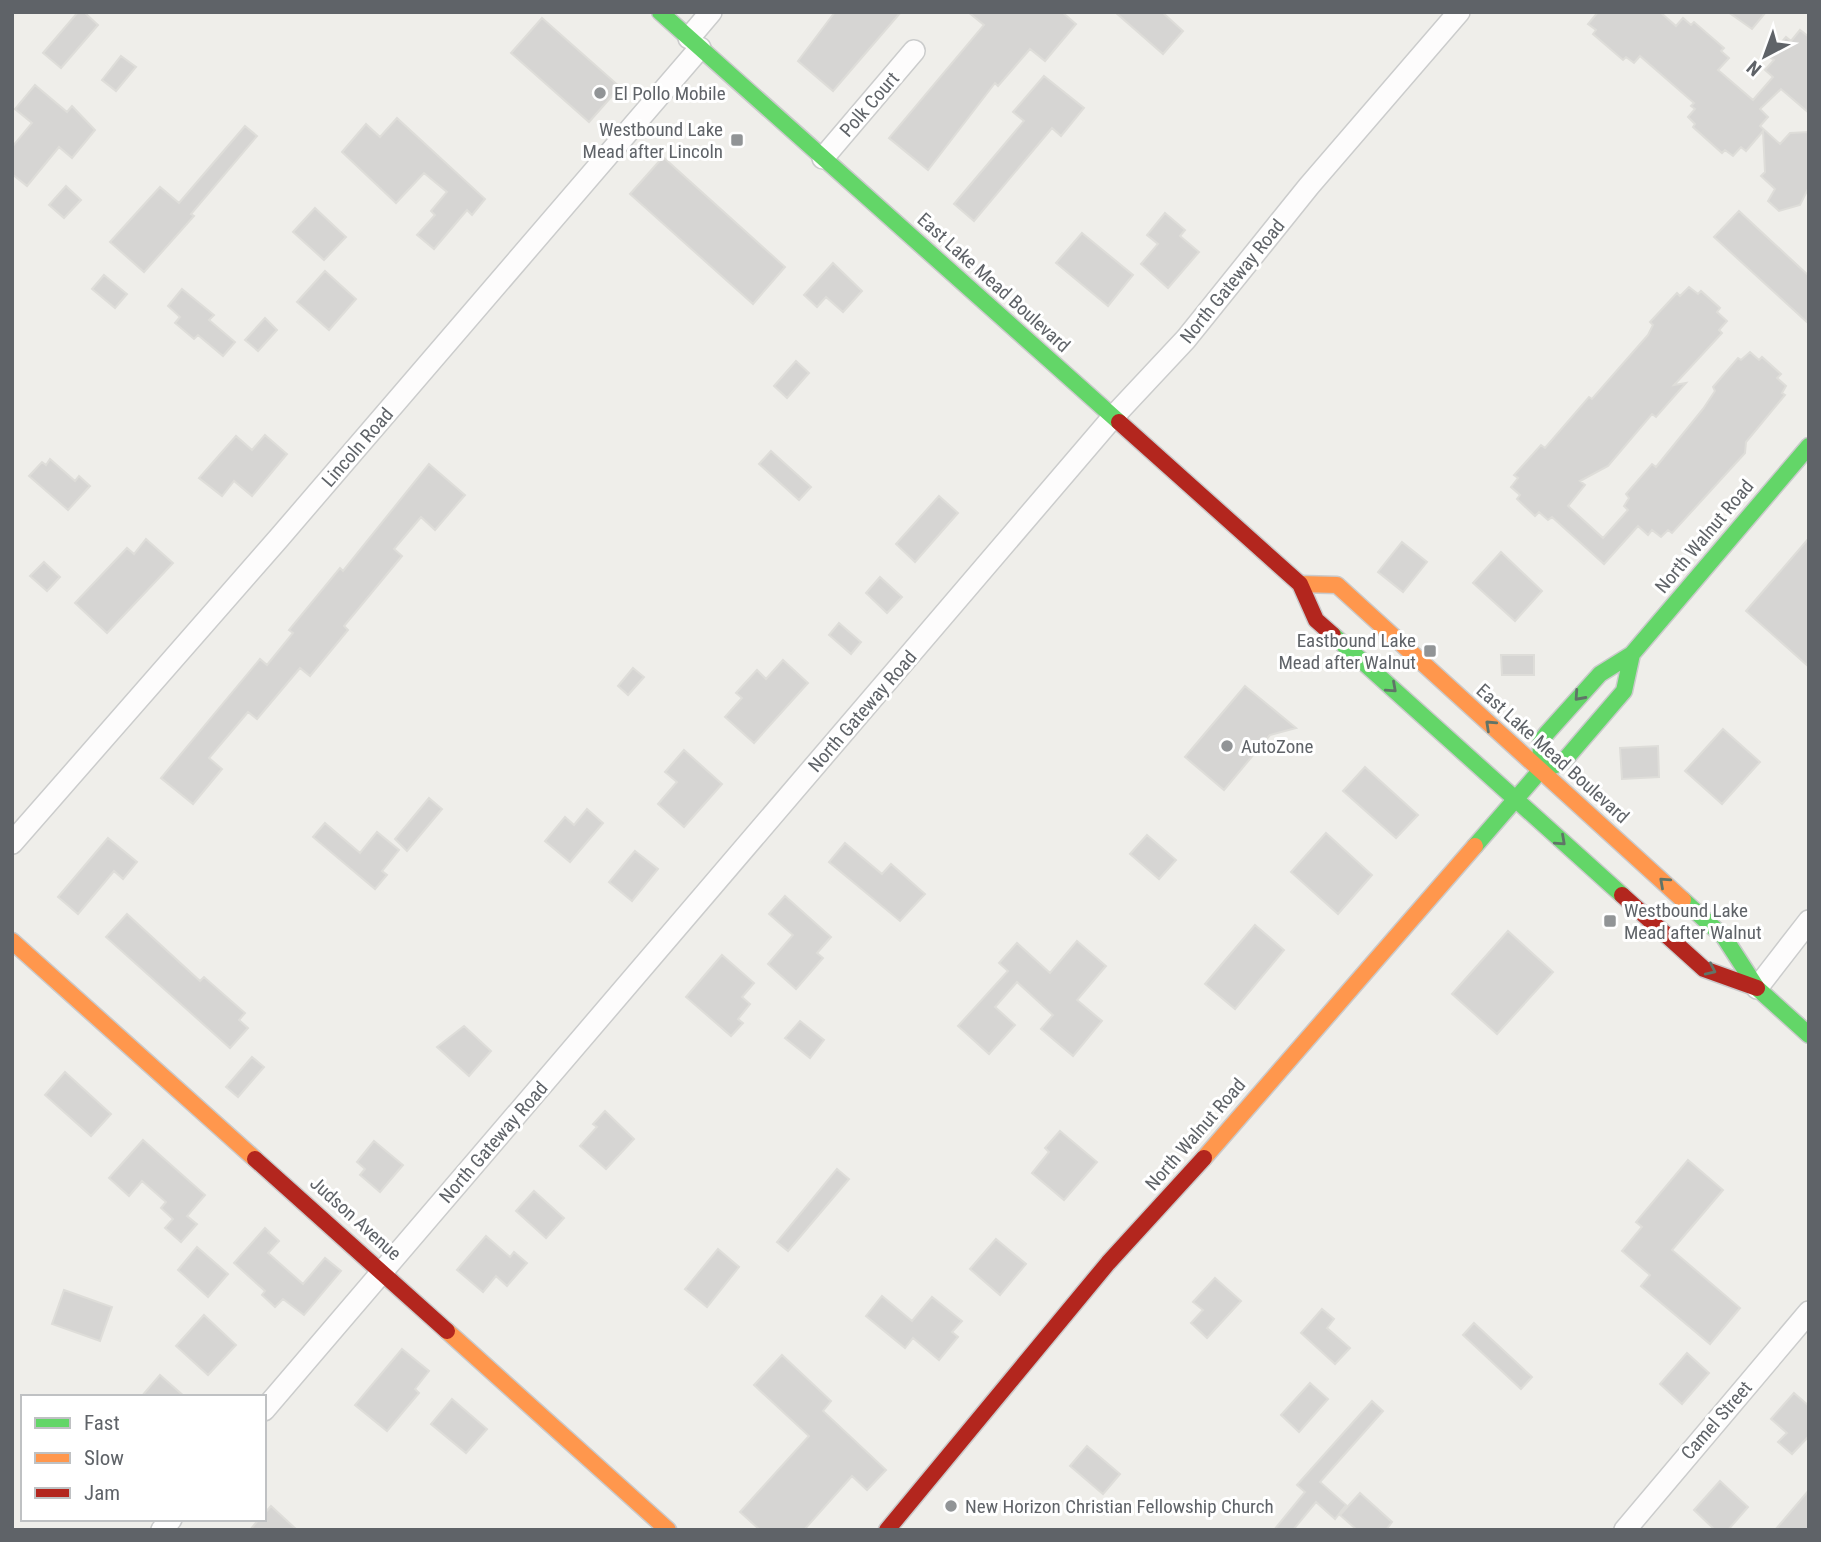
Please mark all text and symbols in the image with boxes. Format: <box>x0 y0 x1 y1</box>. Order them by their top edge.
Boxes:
north arrow <box>1730 21 1800 91</box>
text: N <box>1742 56 1766 81</box>
street label: Polk Court <box>835 67 904 142</box>
place label: El Pollo Mobile <box>614 82 726 105</box>
marker: El Pollo Mobile <box>592 85 608 101</box>
place label: Westbound Lake Mead after Lincoln <box>583 118 723 163</box>
marker: Westbound Lake Mead after Lincoln <box>729 132 745 148</box>
street label: East Lake Mead Boulevard <box>913 208 1075 357</box>
street label: North Gateway Road <box>1175 215 1290 348</box>
street label: Lincoln Road <box>317 403 398 491</box>
street label: North Walnut Road <box>1650 475 1758 598</box>
place label: Eastbound Lake Mead after Walnut <box>1278 629 1416 674</box>
marker: Eastbound Lake Mead after Walnut <box>1422 643 1438 659</box>
street label: North Gateway Road <box>803 646 921 777</box>
street label: East Lake Mead Boulevard <box>1472 679 1634 828</box>
one-way arrow <box>1384 680 1397 693</box>
one-way arrow <box>1575 688 1588 701</box>
one-way arrow <box>1485 720 1498 733</box>
place label: AutoZone <box>1241 735 1313 758</box>
marker: AutoZone <box>1219 738 1235 754</box>
one-way arrow <box>1553 833 1566 845</box>
one-way arrow <box>1659 878 1672 890</box>
place label: Westbound Lake Mead after Walnut <box>1624 899 1762 944</box>
marker: Westbound Lake Mead after Walnut <box>1602 913 1618 929</box>
one-way arrow <box>1704 962 1716 976</box>
street label: North Walnut Road <box>1140 1074 1250 1195</box>
street label: North Gateway Road <box>434 1077 552 1208</box>
street label: Judson Avenue <box>306 1172 406 1265</box>
street label: Camel Street <box>1676 1376 1757 1464</box>
legend <box>21 1395 266 1521</box>
text: Fast <box>84 1411 120 1435</box>
text: Slow <box>84 1446 124 1470</box>
text: Jam <box>84 1481 120 1505</box>
place label: New Horizon Christian Fellowship Church <box>965 1495 1274 1518</box>
marker: New Horizon Christian Fellowship Church <box>943 1498 959 1514</box>

